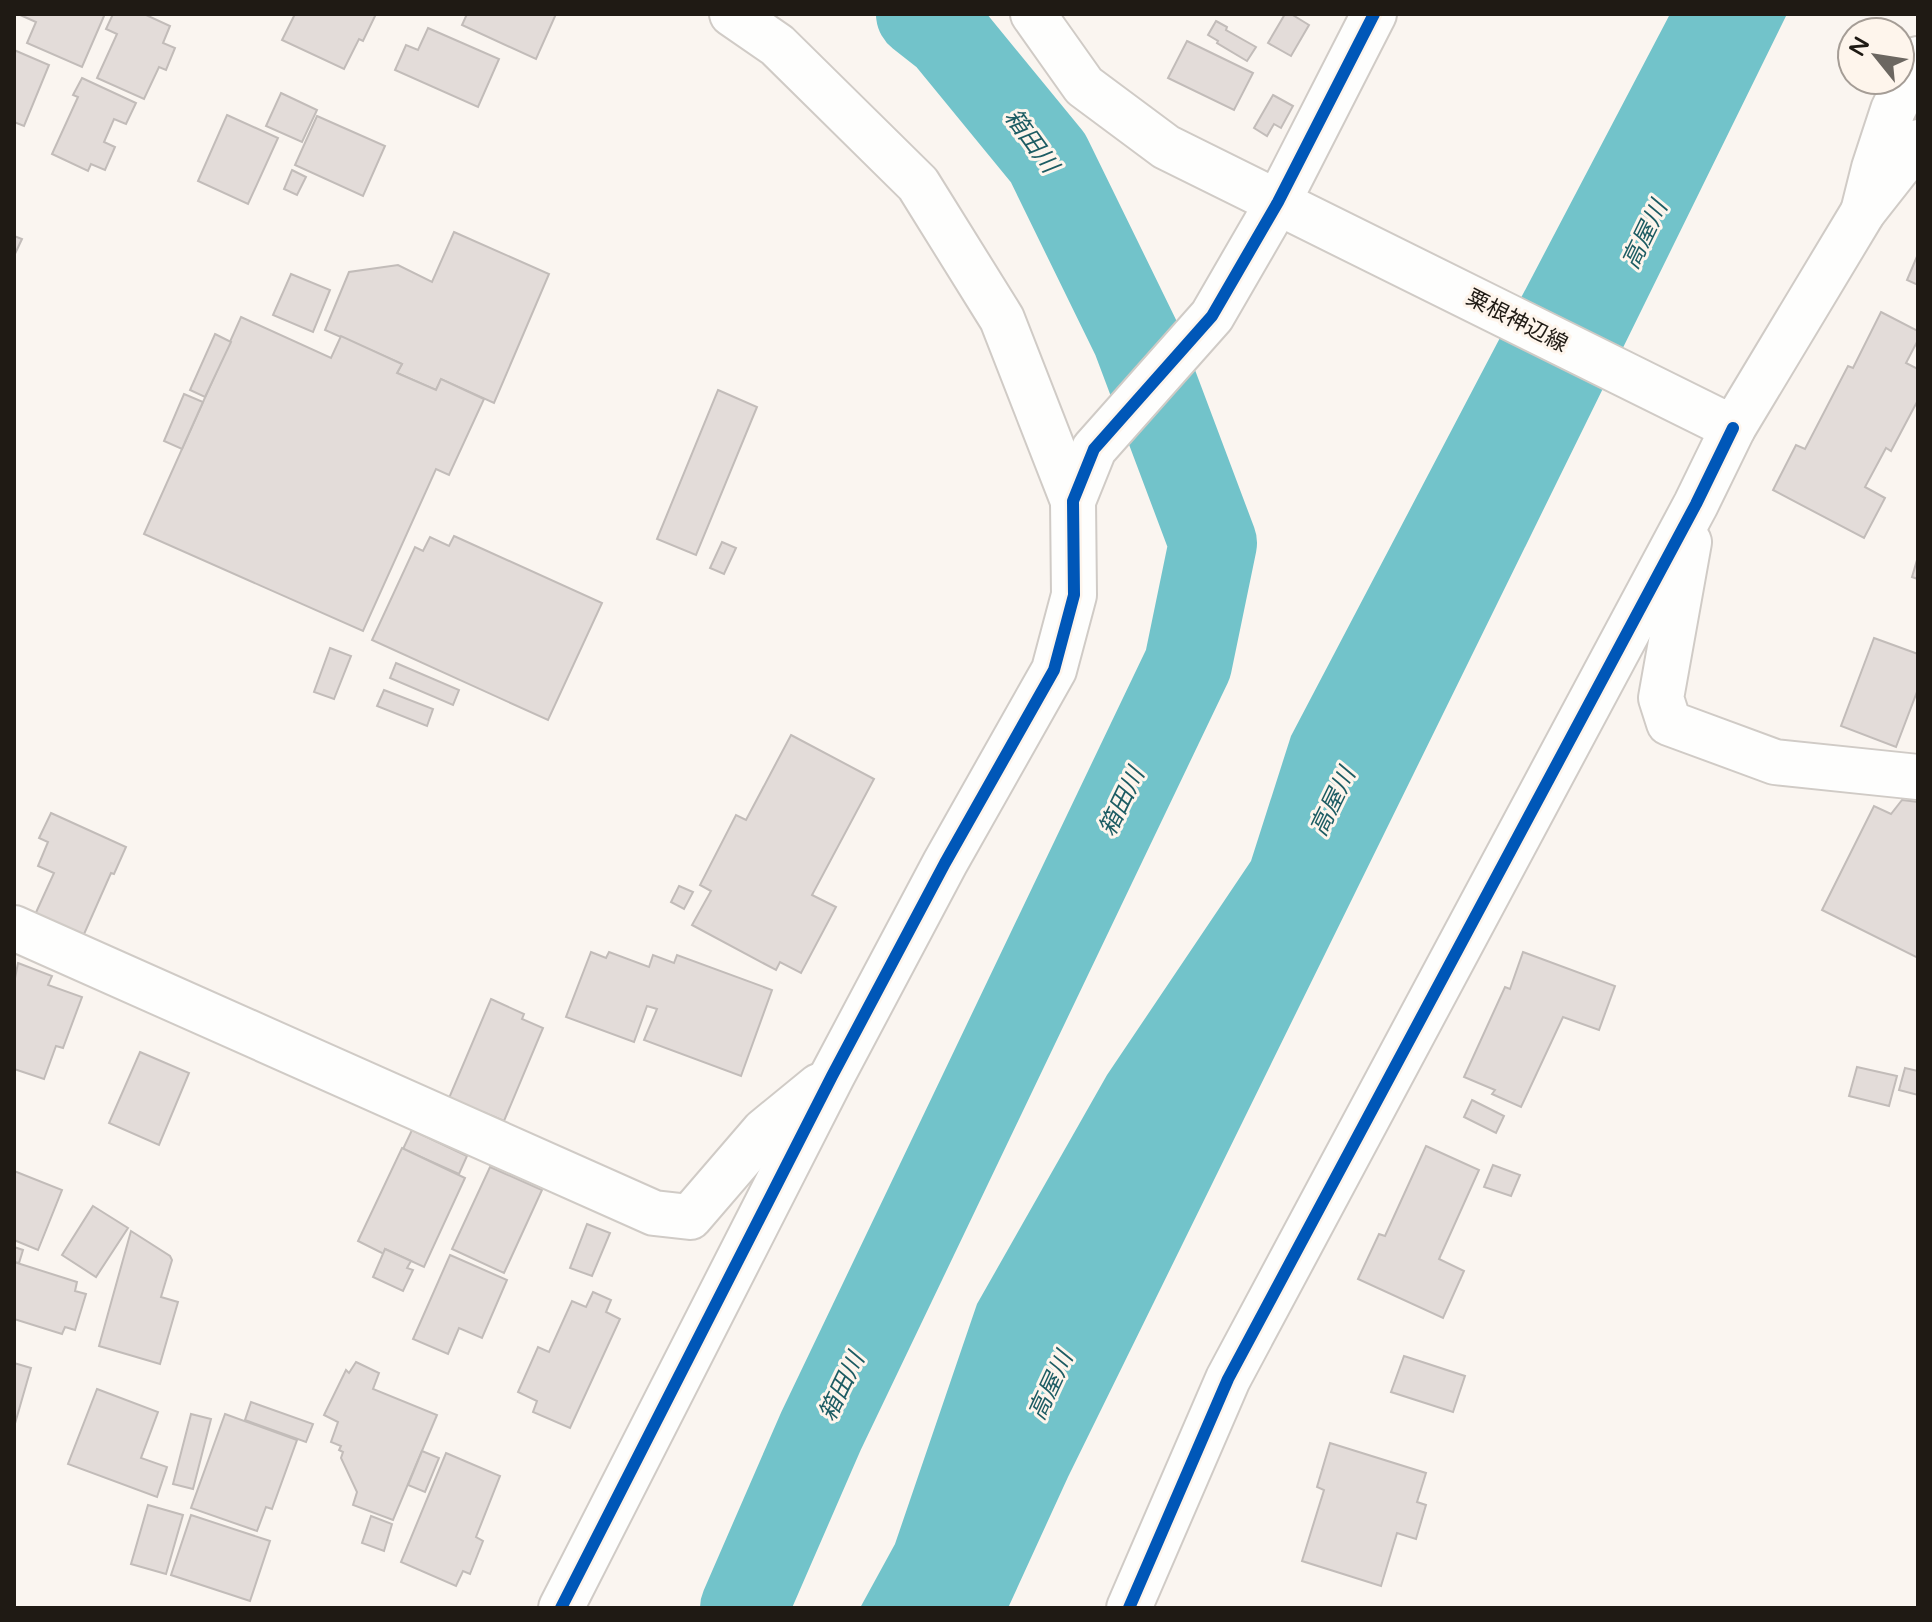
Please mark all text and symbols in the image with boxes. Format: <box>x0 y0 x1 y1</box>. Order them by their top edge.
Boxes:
north arrow <box>1836 16 1916 96</box>
text: N <box>1844 32 1875 61</box>
water label: 箱田川 <box>998 103 1066 181</box>
water label: 高屋川 <box>1616 194 1675 274</box>
street label: 粟根神辺線 <box>1462 284 1572 358</box>
water label: 箱田川 <box>1093 761 1152 841</box>
water label: 高屋川 <box>1304 761 1363 841</box>
water label: 高屋川 <box>1023 1345 1081 1425</box>
water label: 箱田川 <box>813 1346 872 1426</box>

